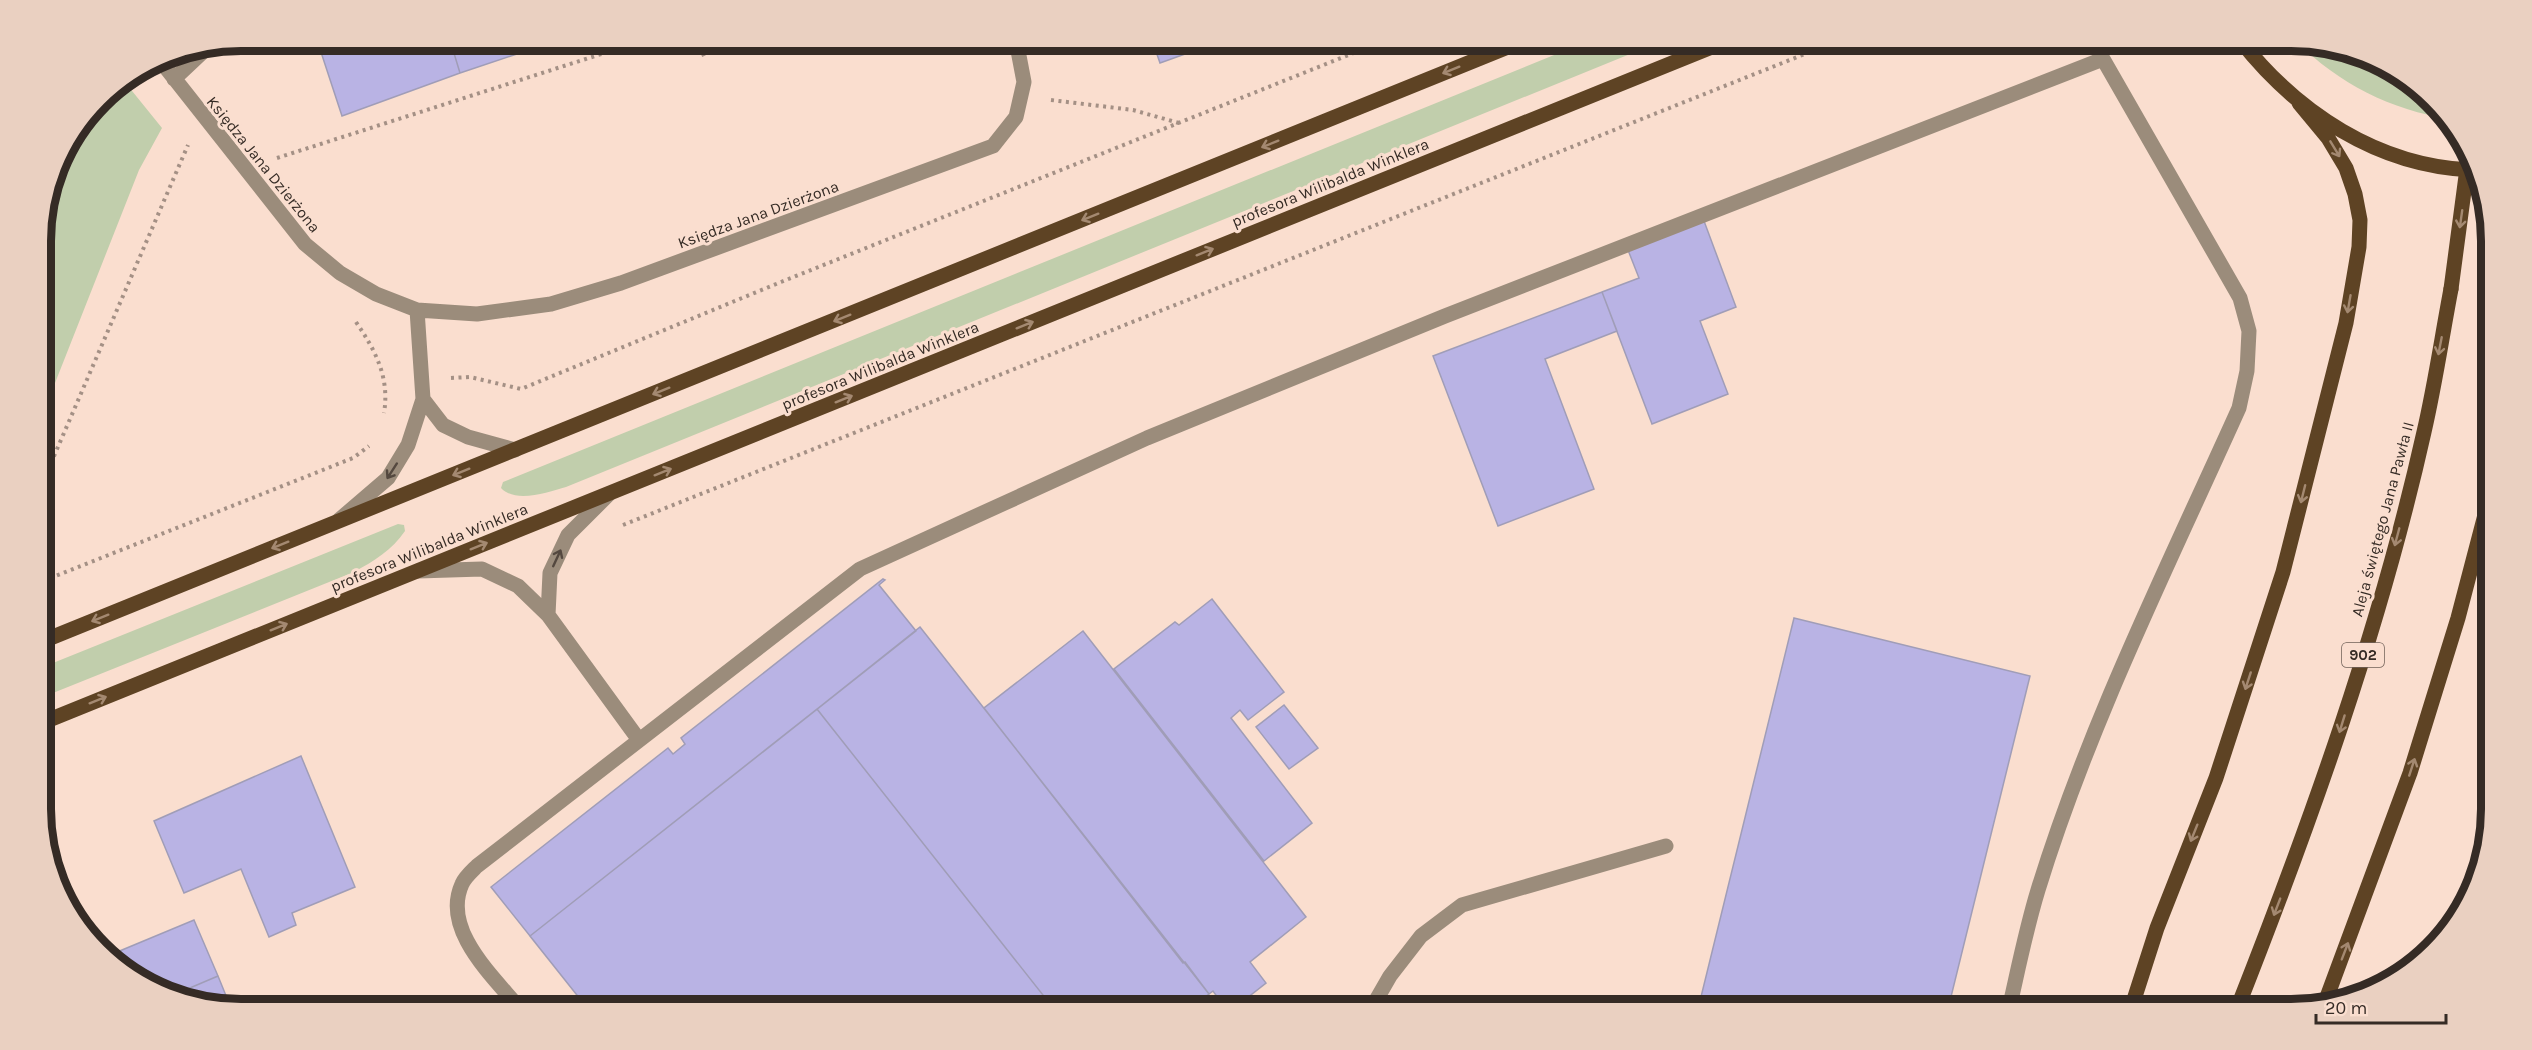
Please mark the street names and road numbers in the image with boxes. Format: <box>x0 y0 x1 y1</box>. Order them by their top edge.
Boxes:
street label: Księdza Jana Dzierżona <box>203 92 325 236</box>
street label: profesora Wilibalda Winklera <box>1229 134 1432 231</box>
street label: Księdza Jana Dzierżona <box>675 176 841 252</box>
street label: profesora Wilibalda Winklera <box>779 317 982 414</box>
street label: Aleja świętego Jana Pawła II <box>2347 420 2418 619</box>
street label: profesora Wilibalda Winklera <box>328 499 531 596</box>
road number: 902 <box>2342 643 2384 667</box>

